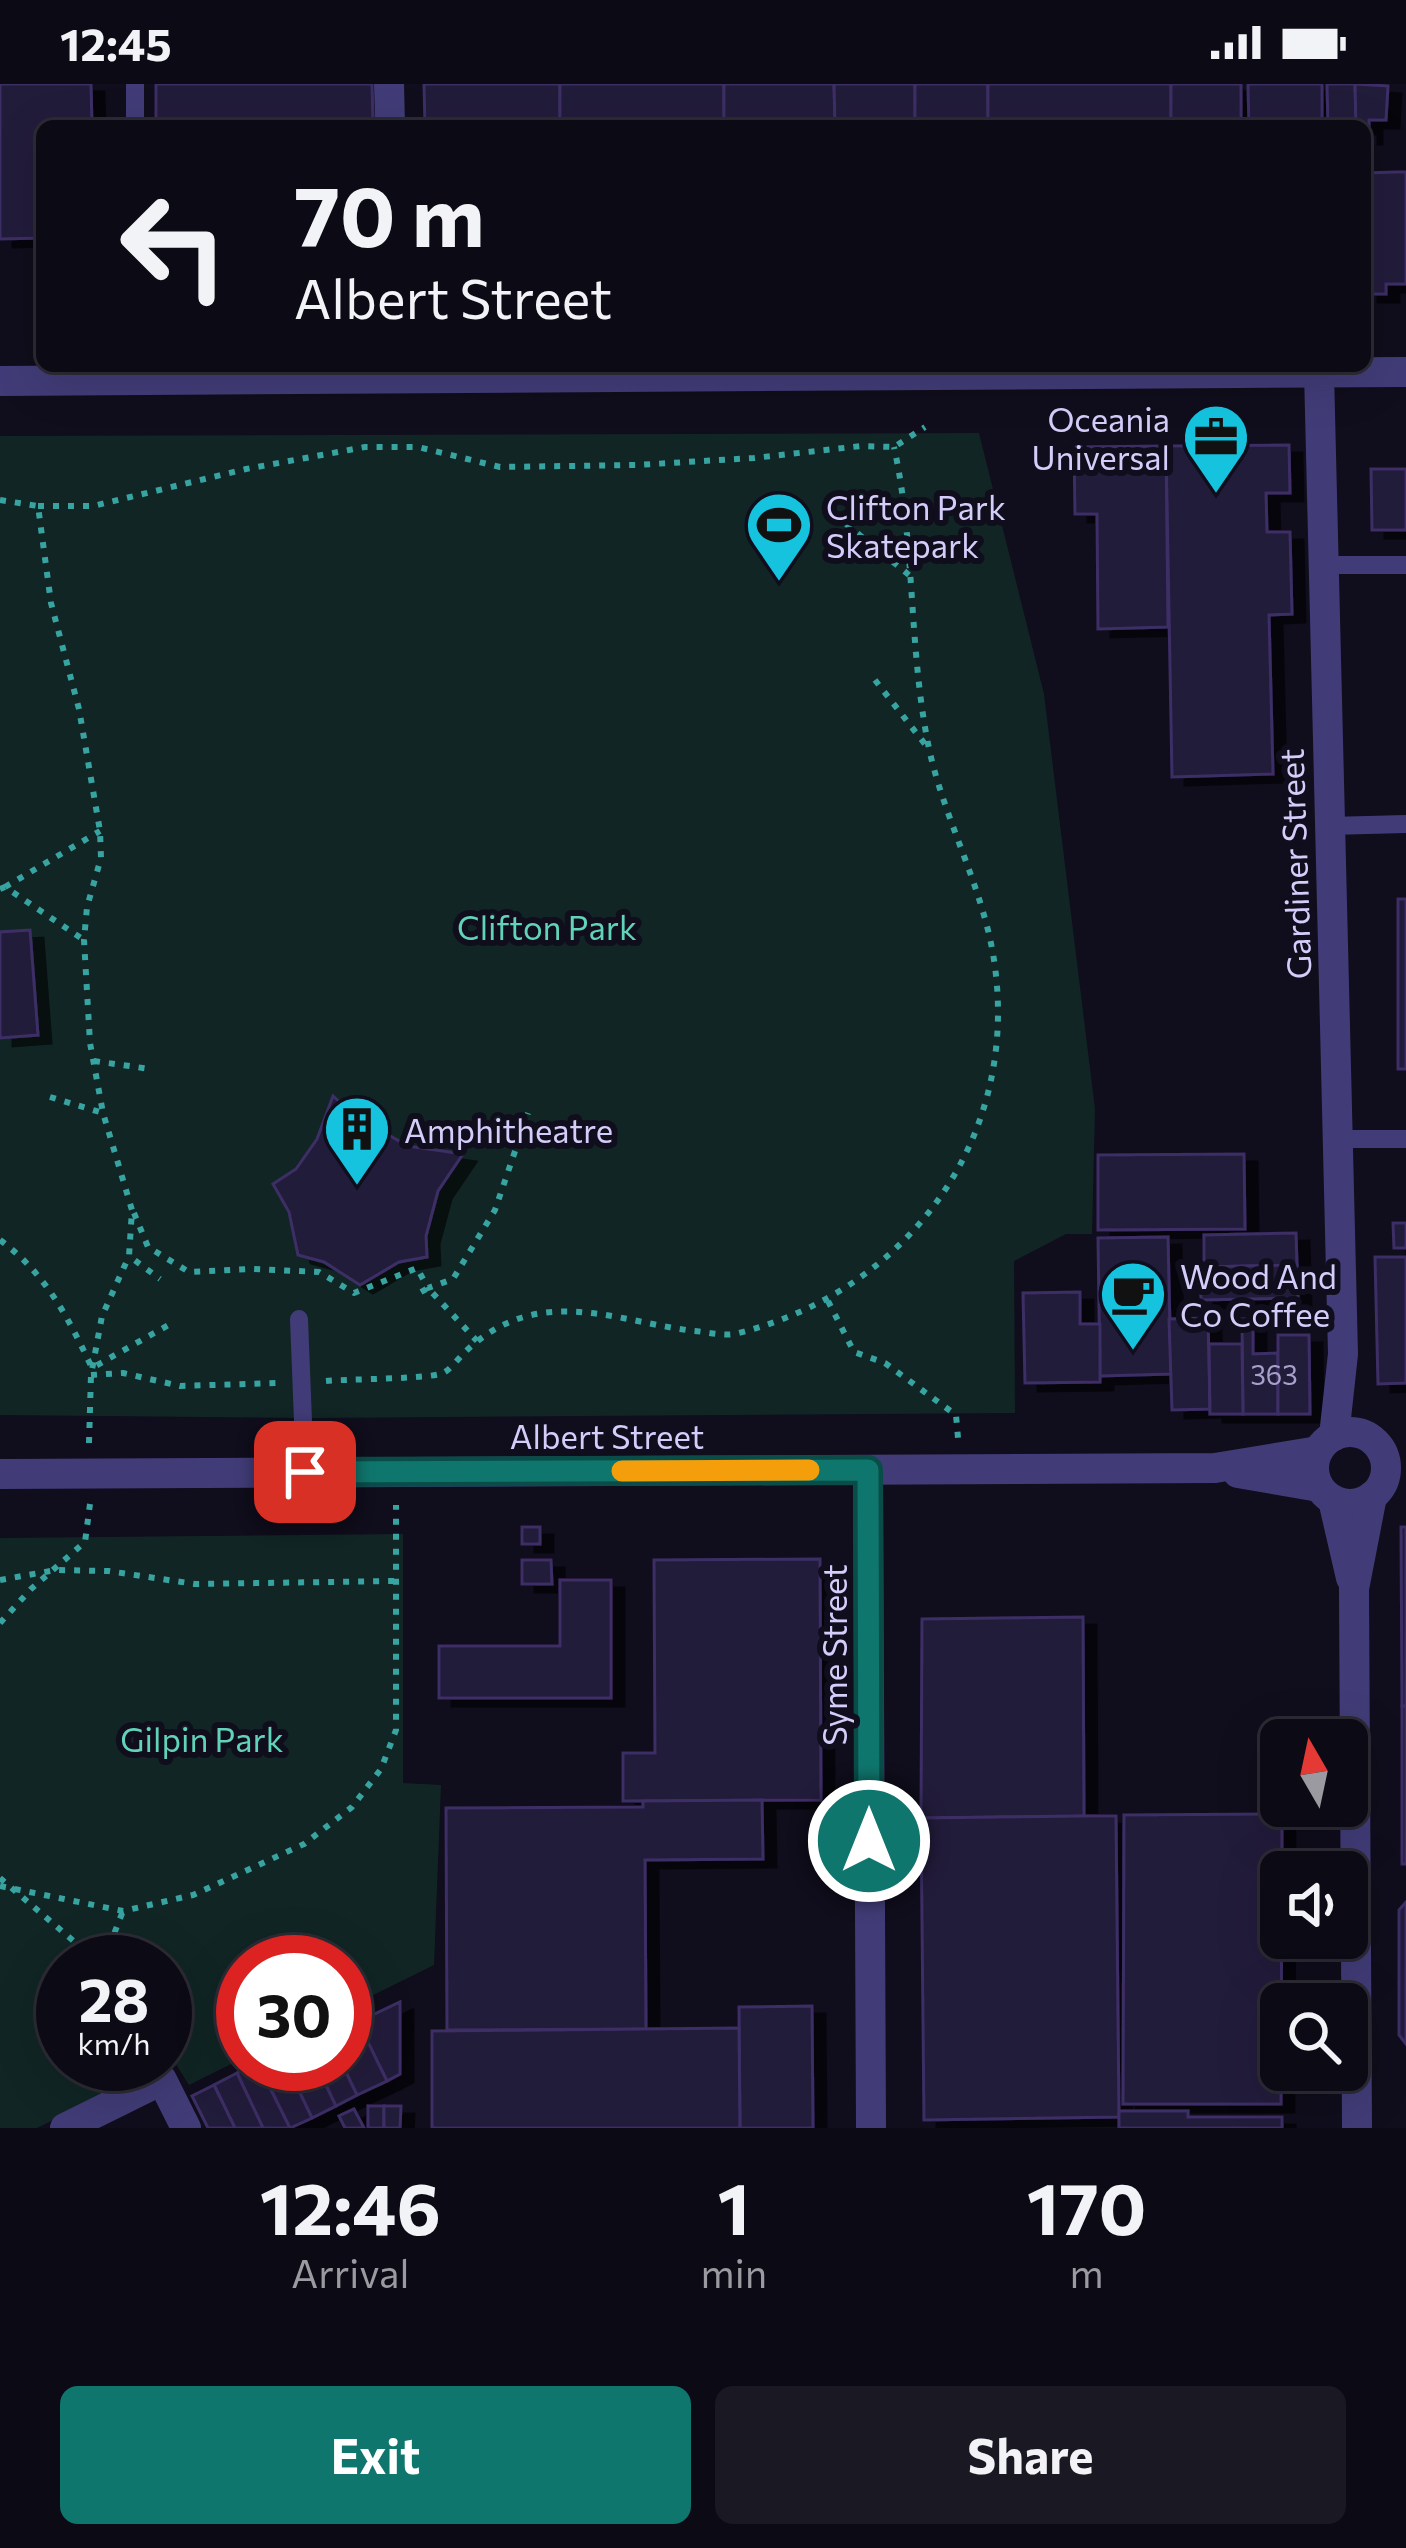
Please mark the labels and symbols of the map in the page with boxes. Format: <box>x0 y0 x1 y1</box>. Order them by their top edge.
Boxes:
place label: Oceania Universal <box>1031 398 1170 477</box>
office icon: Oceania Universal <box>1181 402 1251 496</box>
place label: Clifton Park Skatepark <box>826 486 1006 565</box>
sports icon: Clifton Park Skatepark <box>744 490 814 584</box>
street label: Gardiner Street <box>1269 748 1319 980</box>
park label: Clifton Park <box>457 906 637 947</box>
building icon: Amphitheatre <box>322 1094 392 1188</box>
place label: Amphitheatre <box>404 1109 613 1150</box>
place label: Wood And Co Coffee <box>1180 1255 1337 1334</box>
cafe icon: Wood And Co Coffee <box>1098 1259 1168 1353</box>
house number: 363 <box>1250 1358 1298 1391</box>
street label: Albert Street <box>510 1415 704 1456</box>
pin <box>254 1421 356 1523</box>
street label: Syme Street <box>813 1564 854 1746</box>
park label: Gilpin Park <box>120 1718 284 1759</box>
north arrow <box>1260 1719 1368 1827</box>
position arrow <box>806 1778 932 1904</box>
speed limit sign: 30 <box>216 1935 372 2091</box>

